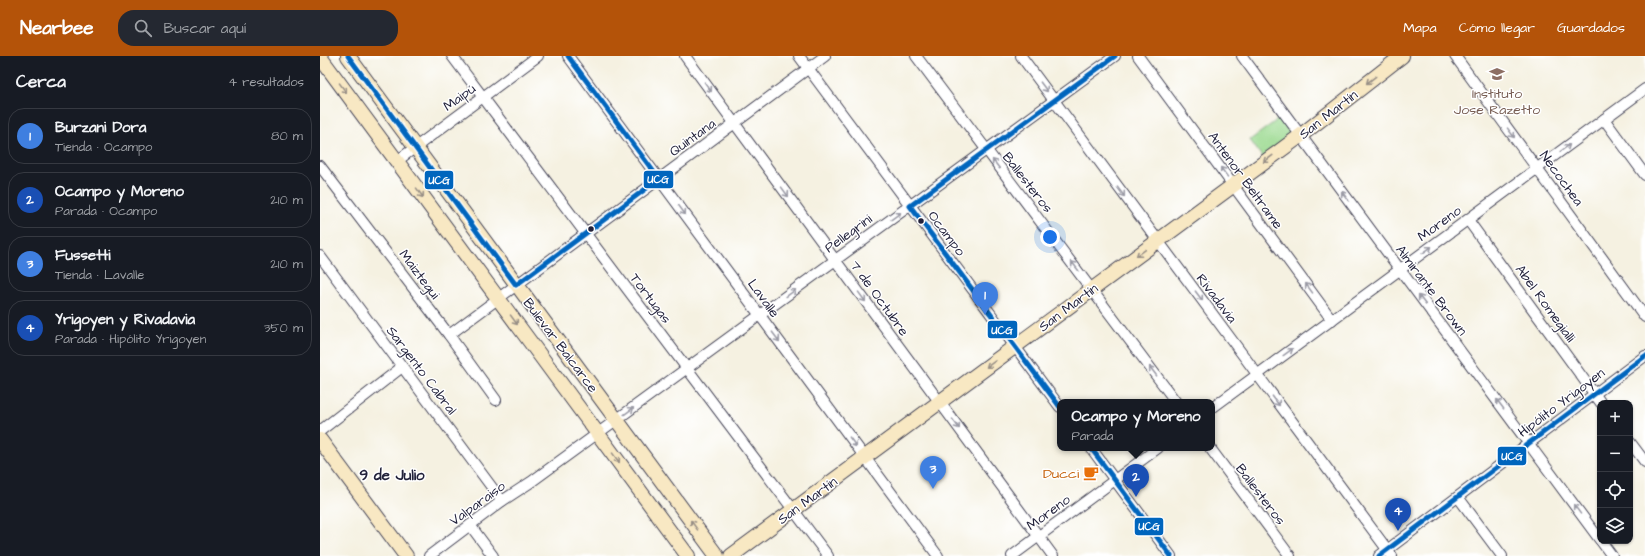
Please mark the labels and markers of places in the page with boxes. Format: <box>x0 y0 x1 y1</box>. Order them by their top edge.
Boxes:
school or university icon: Instituto Jose Razetto <box>1488 65 1506 83</box>
place label: Instituto Jose Razetto <box>1454 84 1540 120</box>
unlabelled marker <box>916 216 926 226</box>
unlabelled marker <box>586 224 596 234</box>
pin: 1 <box>972 282 998 315</box>
pin: 3 <box>920 456 946 489</box>
place label: Ducci <box>1043 464 1079 484</box>
cafe icon: Ducci <box>1082 464 1100 482</box>
pin: 2 <box>1123 464 1149 497</box>
pin: 4 <box>1385 498 1411 531</box>

